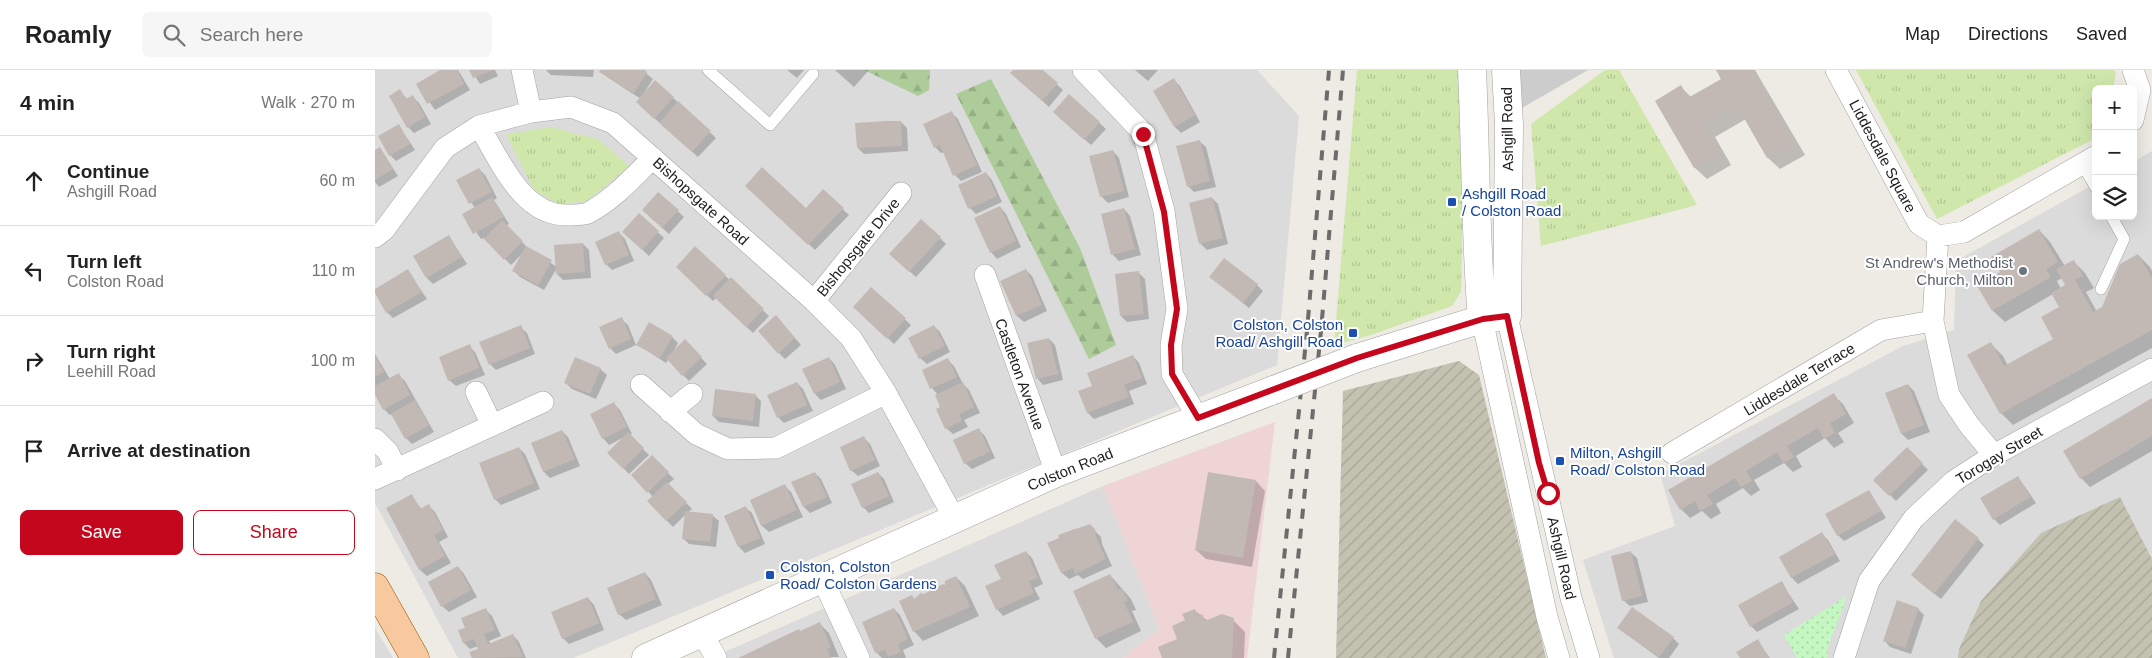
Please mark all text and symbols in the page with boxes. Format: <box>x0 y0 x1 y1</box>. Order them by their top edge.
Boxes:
search box <box>142 12 492 57</box>
text: Roamly <box>25 21 112 48</box>
icon: search <box>160 21 188 49</box>
text: Search here <box>200 24 303 45</box>
text: Map <box>1905 24 1940 44</box>
text: Directions <box>1968 24 2048 44</box>
text: Saved <box>2076 24 2127 44</box>
map controls <box>2092 85 2137 220</box>
button: + <box>2092 85 2137 130</box>
street label: Ashgill Road <box>1498 87 1516 171</box>
text: 4 min <box>20 91 75 114</box>
text: Walk · 270 m <box>261 94 355 111</box>
street label: Liddesdale Square <box>1846 97 1920 215</box>
route end <box>1132 123 1155 146</box>
button: − <box>2092 130 2137 175</box>
street label: Bishopsgate Road <box>650 154 752 248</box>
text: Continue <box>67 161 149 182</box>
icon: ahead <box>20 167 48 195</box>
text: 60 m <box>319 172 355 189</box>
button: layers <box>2092 175 2137 220</box>
text: Ashgill Road <box>67 183 157 200</box>
place label: Ashgill Road / Colston Road <box>1462 185 1561 219</box>
street label: Bishopsgate Drive <box>813 194 903 300</box>
marker: Ashgill Road / Colston Road <box>1446 196 1458 208</box>
text: Turn left <box>67 251 142 272</box>
place label: St Andrew's Methodist Church, Milton <box>1865 254 2014 288</box>
icon: left <box>20 257 48 285</box>
text: 110 m <box>312 262 355 279</box>
marker: St Andrew's Methodist Church, Milton <box>2017 265 2029 277</box>
text: Colston Road <box>67 273 164 290</box>
street label: Castleton Avenue <box>992 316 1048 432</box>
place label: Colston, Colston Road/ Ashgill Road <box>1215 316 1343 350</box>
marker: Colston, Colston Road/ Ashgill Road <box>1347 327 1359 339</box>
street label: Liddesdale Terrace <box>1740 339 1858 419</box>
text: Turn right <box>67 341 155 362</box>
icon: right <box>20 347 48 375</box>
text: 100 m <box>311 352 355 369</box>
text: Leehill Road <box>67 363 156 380</box>
street label: Torogay Street <box>1953 422 2046 487</box>
icon: arrive <box>20 437 48 465</box>
text: Arrive at destination <box>67 440 251 461</box>
street label: Colston Road <box>1025 444 1115 494</box>
place label: Milton, Ashgill Road/ Colston Road <box>1570 444 1705 478</box>
marker: Milton, Ashgill Road/ Colston Road <box>1554 455 1566 467</box>
route start <box>1537 482 1560 505</box>
button: Save <box>20 510 183 555</box>
button: Share <box>193 510 355 555</box>
street label: Ashgill Road <box>1544 515 1580 601</box>
place label: Colston, Colston Road/ Colston Gardens <box>780 558 937 592</box>
marker: Colston, Colston Road/ Colston Gardens <box>764 569 776 581</box>

